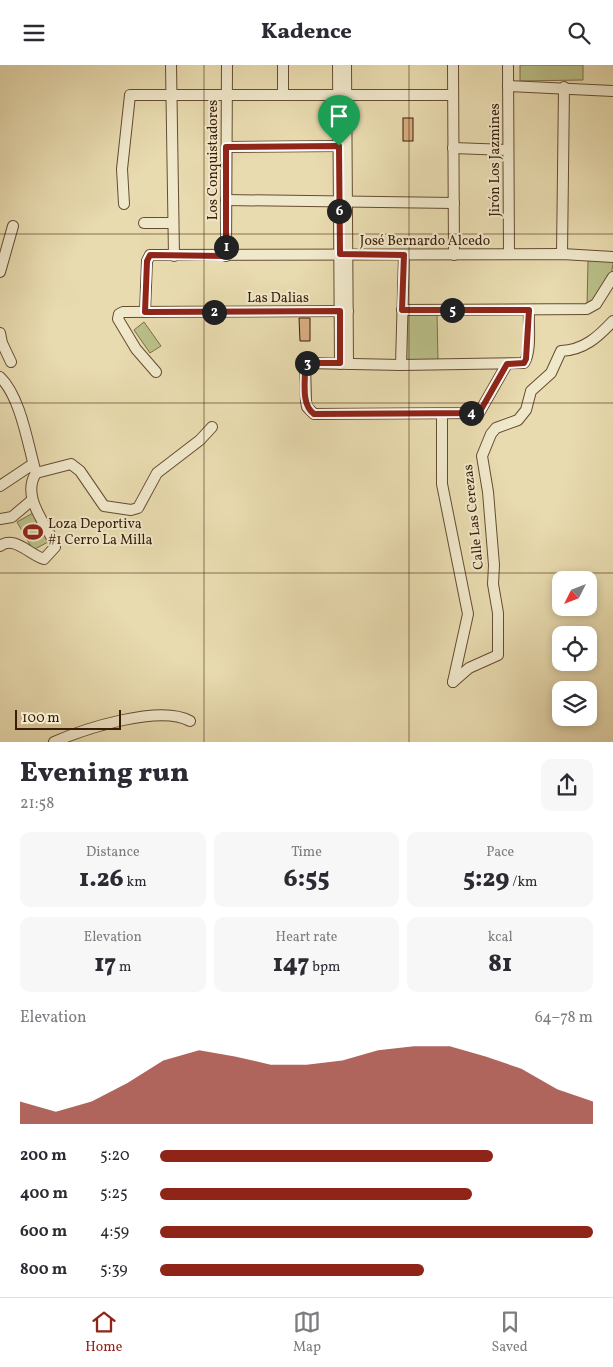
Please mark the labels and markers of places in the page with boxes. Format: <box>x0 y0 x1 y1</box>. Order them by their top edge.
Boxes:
pin <box>318 95 360 146</box>
pin: 6 <box>326 199 352 223</box>
pin: 1 <box>214 235 238 259</box>
pin: 5 <box>440 297 464 323</box>
pin: 2 <box>202 299 226 325</box>
pin: 3 <box>294 351 320 375</box>
pin: 4 <box>458 401 484 425</box>
place label: Loza Deportiva #1 Cerro La Milla <box>48 515 153 550</box>
sports icon: Loza Deportiva #1 Cerro La Milla <box>22 521 44 543</box>

